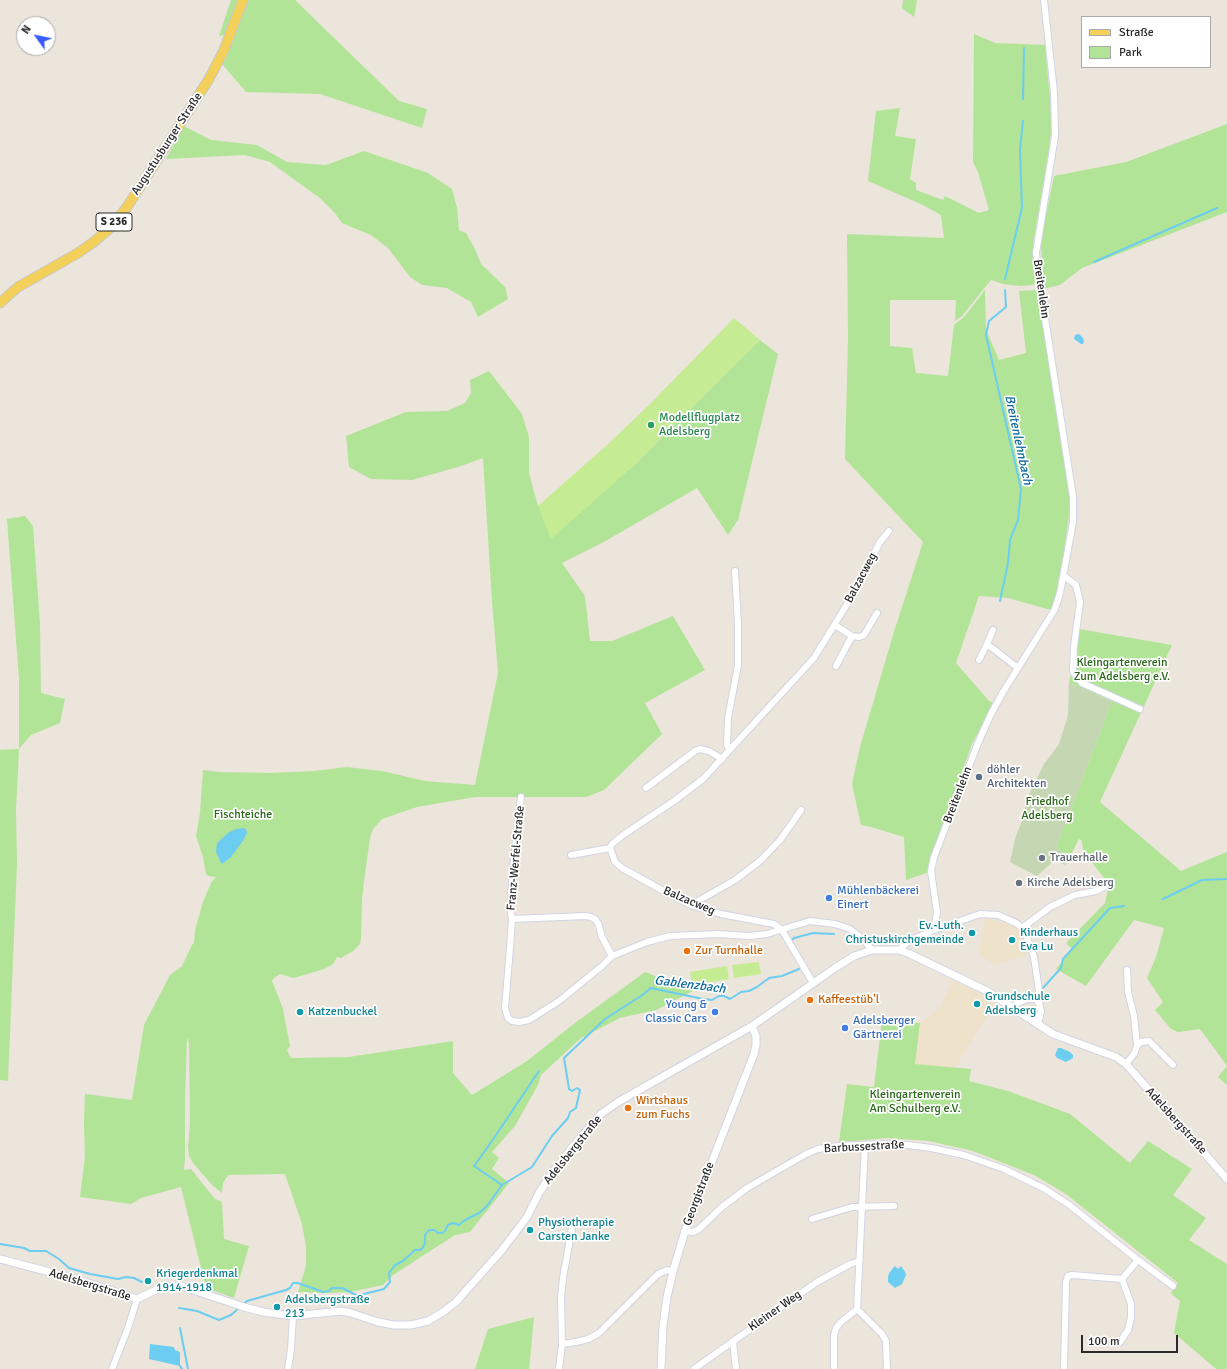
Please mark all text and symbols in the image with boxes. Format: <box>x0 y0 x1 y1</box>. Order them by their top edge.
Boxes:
north arrow <box>16 16 56 56</box>
legend <box>1081 16 1211 68</box>
text: N <box>19 23 34 36</box>
text: Straße <box>1119 25 1154 40</box>
text: Park <box>1119 45 1142 60</box>
street label: Augustusburger Straße <box>128 90 206 198</box>
road number: S 236 <box>96 213 132 231</box>
street label: Breitenlehn <box>1030 258 1052 320</box>
water label: Breitenlehnbach <box>1001 394 1035 486</box>
place label: Modellflugplatz Adelsberg <box>659 411 740 439</box>
marker: Modellflugplatz Adelsberg <box>646 420 656 430</box>
street label: Balzacweg <box>842 550 880 606</box>
park label: Kleingartenverein Zum Adelsberg e.V. <box>1074 656 1170 684</box>
place label: döhler Architekten <box>987 763 1047 791</box>
street label: Breitenlehn <box>941 765 975 825</box>
marker: döhler Architekten <box>974 772 984 782</box>
park label: Friedhof Adelsberg <box>1021 795 1073 823</box>
street label: Franz-Werfel-Straße <box>504 805 528 911</box>
park label: Fischteiche <box>214 808 272 822</box>
place label: Trauerhalle <box>1050 851 1108 865</box>
marker: Trauerhalle <box>1037 853 1047 863</box>
place label: Kirche Adelsberg <box>1027 876 1114 890</box>
marker: Kirche Adelsberg <box>1014 878 1024 888</box>
street label: Balzacweg <box>661 884 717 918</box>
place label: Mühlenbäckerei Einert <box>837 884 919 912</box>
marker: Mühlenbäckerei Einert <box>824 893 834 903</box>
place label: Ev.-Luth. Christuskirchgemeinde <box>845 919 964 947</box>
place label: Kinderhaus Eva Lu <box>1020 926 1078 954</box>
marker: Ev.-Luth. Christuskirchgemeinde <box>967 928 977 938</box>
marker: Kinderhaus Eva Lu <box>1007 935 1017 945</box>
place label: Zur Turnhalle <box>695 944 763 958</box>
marker: Zur Turnhalle <box>682 946 692 956</box>
water label: Gablenzbach <box>654 973 726 997</box>
place label: Grundschule Adelsberg <box>985 990 1050 1018</box>
place label: Kaffeestüb'l <box>818 993 879 1007</box>
marker: Kaffeestüb'l <box>805 995 815 1005</box>
place label: Young & Classic Cars <box>645 998 707 1026</box>
marker: Grundschule Adelsberg <box>972 999 982 1009</box>
place label: Katzenbuckel <box>308 1005 377 1019</box>
marker: Katzenbuckel <box>295 1007 305 1017</box>
marker: Young & Classic Cars <box>710 1007 720 1017</box>
place label: Adelsberger Gärtnerei <box>853 1014 915 1042</box>
marker: Adelsberger Gärtnerei <box>840 1023 850 1033</box>
street label: Adelsbergstraße <box>1142 1085 1210 1157</box>
park label: Kleingartenverein Am Schulberg e.V. <box>869 1088 961 1116</box>
place label: Wirtshaus zum Fuchs <box>636 1094 690 1122</box>
marker: Wirtshaus zum Fuchs <box>623 1103 633 1113</box>
street label: Adelsbergstraße <box>541 1113 605 1187</box>
street label: Barbussestraße <box>823 1138 905 1156</box>
street label: Georgistraße <box>680 1160 718 1228</box>
place label: Physiotherapie Carsten Janke <box>538 1216 614 1244</box>
marker: Physiotherapie Carsten Janke <box>525 1225 535 1235</box>
street label: Adelsbergstraße <box>47 1266 133 1304</box>
place label: Kriegerdenkmal 1914-1918 <box>156 1267 238 1295</box>
marker: Kriegerdenkmal 1914-1918 <box>143 1276 153 1286</box>
street label: Kleiner Weg <box>746 1287 804 1335</box>
place label: Adelsbergstraße 213 <box>285 1293 370 1321</box>
marker: Adelsbergstraße 213 <box>272 1302 282 1312</box>
scale bar <box>1083 1327 1180 1353</box>
text: 100 m <box>1088 1334 1120 1349</box>

